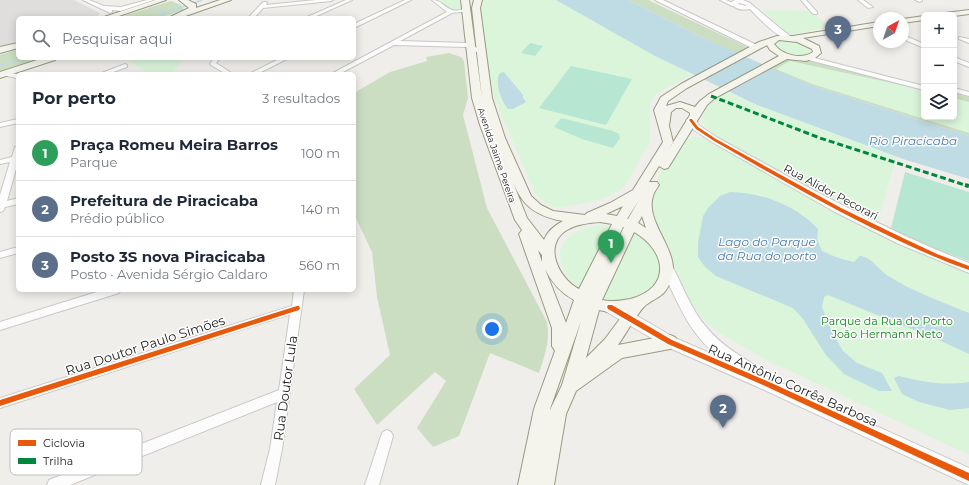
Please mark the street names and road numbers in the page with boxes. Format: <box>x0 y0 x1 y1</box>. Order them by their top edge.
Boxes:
street label: Avenida Jaime Pereira <box>476 106 518 204</box>
street label: Rua Alidor Pecorari <box>781 161 881 223</box>
street label: Rua Doutor Paulo Simões <box>63 312 227 378</box>
street label: Rua Doutor Lula <box>270 334 300 442</box>
street label: Rua Antônio Corrêa Barbosa <box>706 340 880 430</box>

